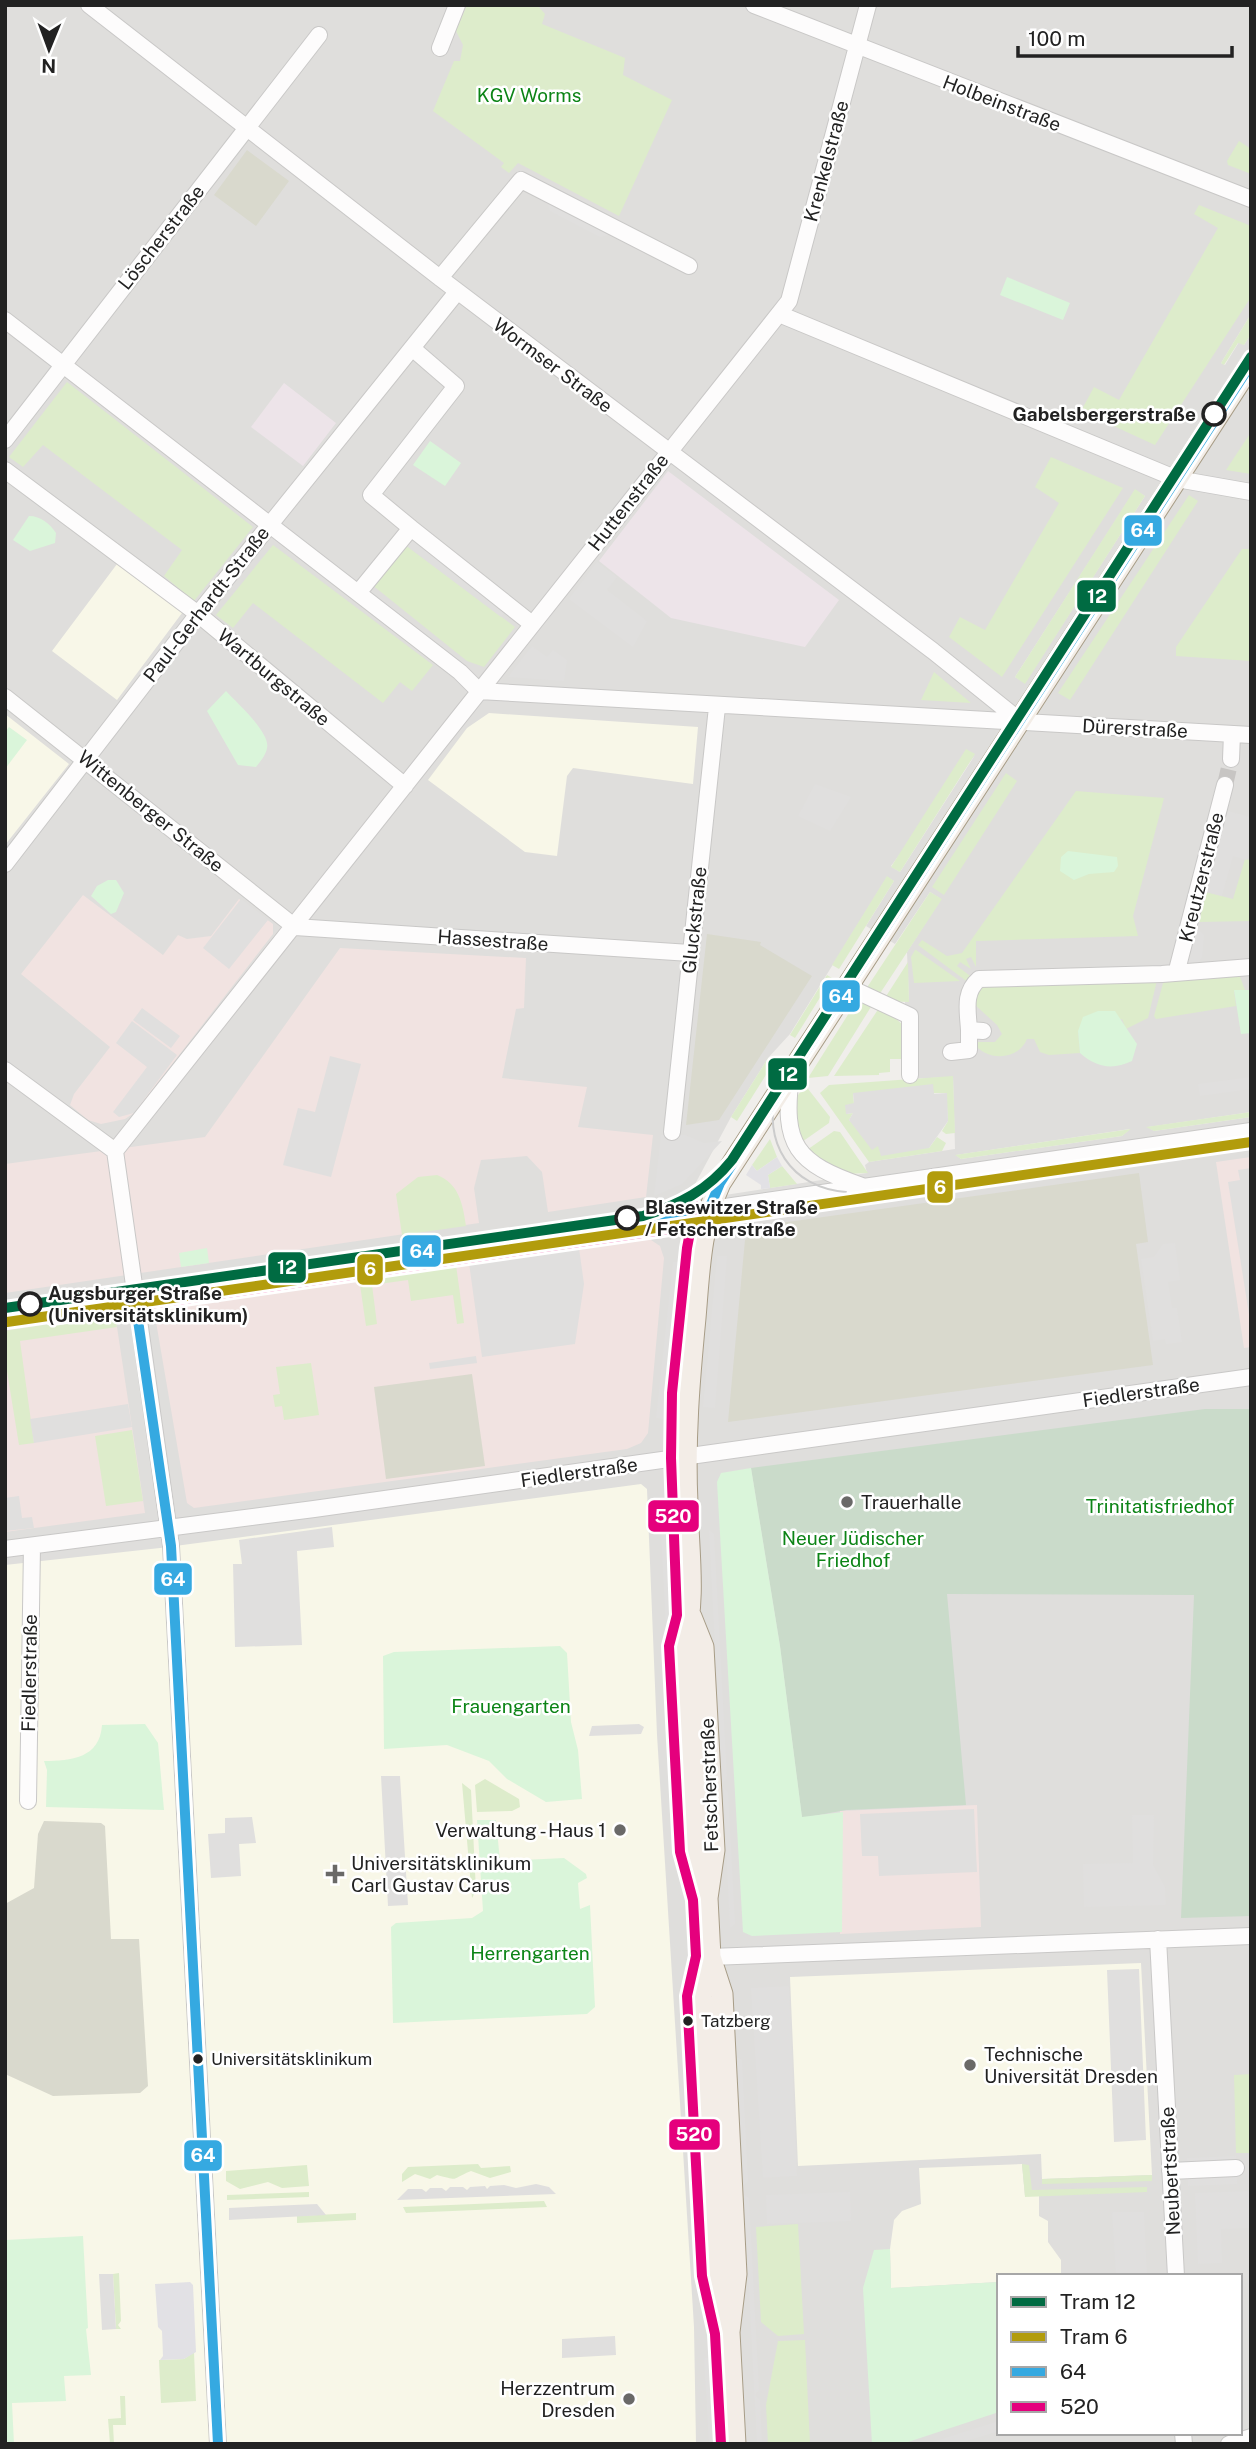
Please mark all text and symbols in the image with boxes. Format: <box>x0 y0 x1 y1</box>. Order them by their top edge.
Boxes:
north arrow <box>14 14 84 84</box>
scale bar <box>1018 14 1232 58</box>
text: 100 m <box>1028 26 1085 51</box>
text: N <box>41 55 56 77</box>
street label: Holbeinstraße <box>940 70 1064 136</box>
park label: KGV Worms <box>477 84 581 106</box>
street label: Krenkelstraße <box>799 98 853 224</box>
street label: Löscherstraße <box>113 180 209 294</box>
street label: Wormser Straße <box>489 313 617 417</box>
marker: Gabelsbergerstraße <box>1202 402 1226 426</box>
place label: Gabelsbergerstraße <box>1012 403 1196 425</box>
street label: Huttenstraße <box>583 449 673 555</box>
line badge: 64 <box>1123 514 1163 547</box>
text: 64 <box>1131 519 1155 541</box>
street label: Paul-Gerhardt-Straße <box>138 522 274 686</box>
line badge: 12 <box>1076 579 1117 613</box>
text: 12 <box>1087 585 1107 607</box>
street label: Wartburgstraße <box>213 624 335 730</box>
street label: Dürerstraße <box>1081 714 1189 742</box>
street label: Wittenberger Straße <box>74 746 228 876</box>
street label: Kreutzerstraße <box>1174 810 1228 944</box>
street label: Gluckstraße <box>677 865 711 975</box>
street label: Hassestraße <box>437 925 549 955</box>
line badge: 64 <box>821 979 861 1013</box>
text: 64 <box>829 985 853 1007</box>
line badge: 12 <box>767 1057 808 1091</box>
text: 12 <box>778 1063 798 1085</box>
line badge: 6 <box>926 1170 954 1204</box>
text: 6 <box>934 1176 946 1198</box>
place label: Blasewitzer Straße / Fetscherstraße <box>645 1196 818 1240</box>
marker: Blasewitzer Straße / Fetscherstraße <box>615 1206 639 1230</box>
line badge: 64 <box>401 1234 442 1268</box>
text: 64 <box>410 1240 434 1262</box>
line badge: 12 <box>267 1251 307 1284</box>
line badge: 6 <box>356 1253 384 1286</box>
text: 12 <box>277 1256 297 1278</box>
text: 6 <box>364 1258 376 1280</box>
place label: Augsburger Straße (Universitätsklinikum) <box>48 1282 248 1326</box>
marker: Augsburger Straße (Universitätsklinikum) <box>18 1292 42 1316</box>
street label: Fiedlerstraße <box>1081 1373 1201 1411</box>
street label: Fiedlerstraße <box>519 1453 639 1491</box>
place label: Trauerhalle <box>861 1491 961 1513</box>
marker: Trauerhalle <box>839 1494 855 1510</box>
park label: Trinitatisfriedhof <box>1086 1495 1234 1517</box>
line badge: 520 <box>647 1499 700 1533</box>
text: 520 <box>654 1505 692 1527</box>
park label: Neuer Jüdischer Friedhof <box>782 1527 924 1571</box>
line badge: 64 <box>153 1562 193 1596</box>
text: 64 <box>161 1568 185 1590</box>
street label: Fiedlerstraße <box>17 1614 41 1732</box>
park label: Frauengarten <box>451 1695 571 1717</box>
street label: Fetscherstraße <box>696 1718 722 1852</box>
place label: Verwaltung - Haus 1 <box>435 1819 606 1841</box>
marker: Verwaltung - Haus 1 <box>612 1822 628 1838</box>
place label: Universitätsklinikum Carl Gustav Carus <box>351 1852 531 1896</box>
marker: Universitätsklinikum Carl Gustav Carus <box>325 1864 345 1884</box>
park label: Herrengarten <box>470 1942 590 1964</box>
place label: Tatzberg <box>701 2011 771 2031</box>
marker: Tatzberg <box>681 2014 695 2028</box>
place label: Technische Universität Dresden <box>984 2043 1158 2087</box>
place label: Universitätsklinikum <box>211 2049 372 2069</box>
marker: Universitätsklinikum <box>191 2052 205 2066</box>
marker: Technische Universität Dresden <box>962 2057 978 2073</box>
street label: Neubertstraße <box>1156 2106 1184 2236</box>
line badge: 520 <box>668 2118 721 2151</box>
text: 520 <box>675 2123 713 2145</box>
line badge: 64 <box>183 2139 223 2172</box>
text: 64 <box>191 2144 215 2166</box>
legend <box>997 2274 1242 2435</box>
text: Tram 12 <box>1060 2289 1136 2314</box>
text: Tram 6 <box>1060 2324 1128 2349</box>
text: 64 <box>1060 2359 1086 2384</box>
place label: Herzzentrum Dresden <box>500 2377 615 2421</box>
marker: Herzzentrum Dresden <box>621 2391 637 2407</box>
text: 520 <box>1060 2394 1099 2419</box>

